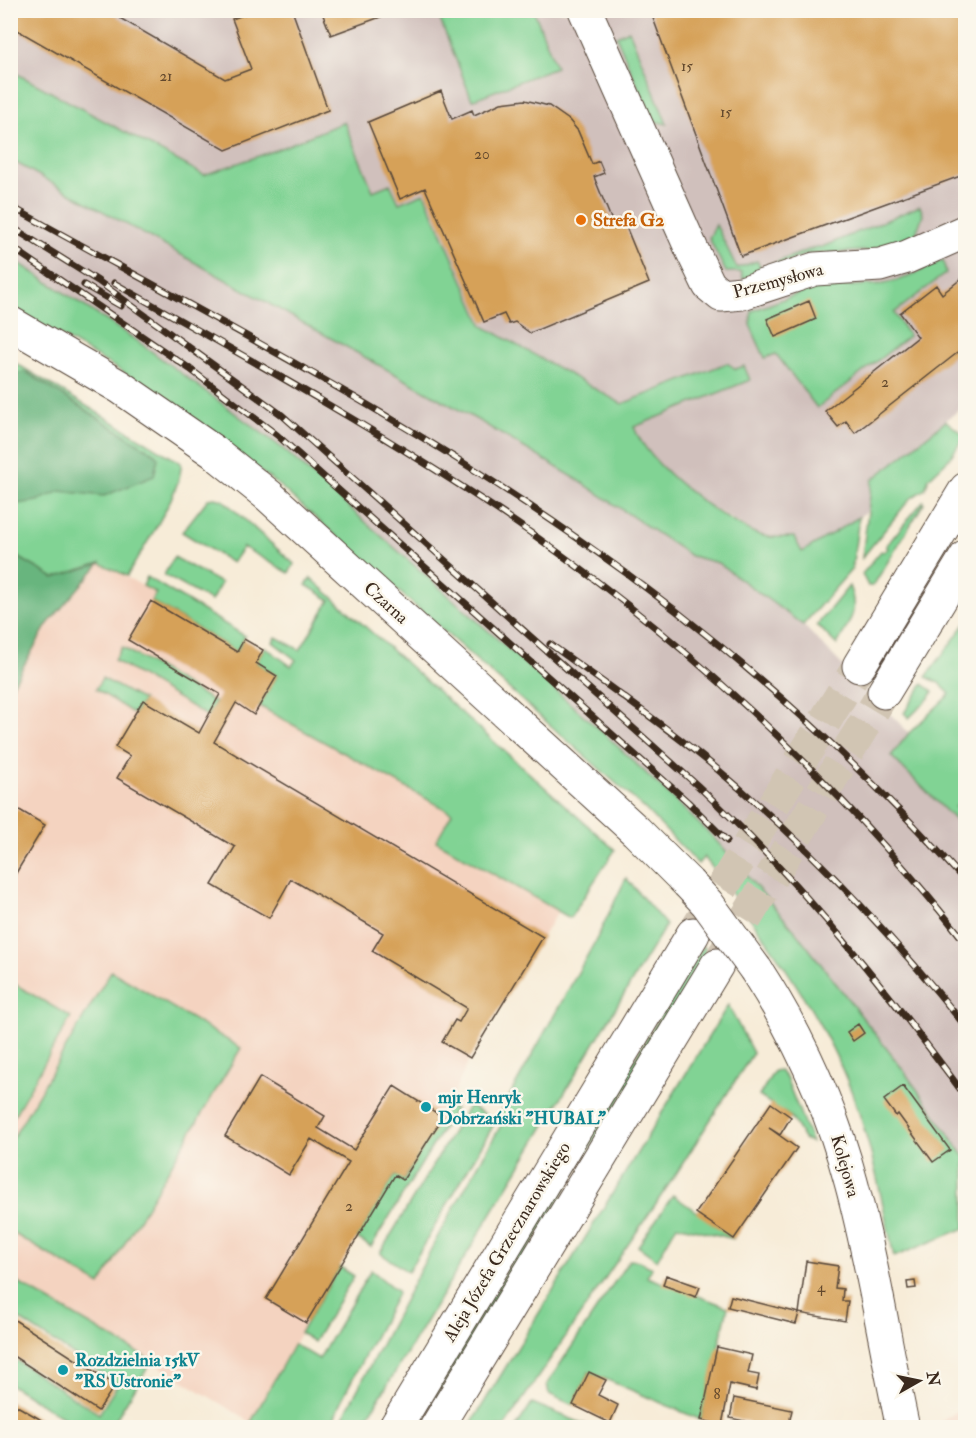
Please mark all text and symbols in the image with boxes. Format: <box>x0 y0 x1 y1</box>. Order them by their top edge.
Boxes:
house number: 15 <box>681 57 693 76</box>
house number: 21 <box>160 67 172 86</box>
house number: 15 <box>720 103 732 122</box>
house number: 20 <box>474 145 490 164</box>
place label: Strefa G2 <box>593 209 664 232</box>
marker: Strefa G2 <box>574 213 588 227</box>
street label: Przemysłowa <box>730 258 826 304</box>
house number: 2 <box>881 373 889 392</box>
street label: Czarna <box>359 577 414 630</box>
place label: mjr Henryk Dobrzański "HUBAL" <box>438 1086 606 1130</box>
marker: mjr Henryk Dobrzański "HUBAL" <box>419 1100 433 1114</box>
street label: Kolejowa <box>825 1132 865 1201</box>
street label: Aleja Józefa Grzecznarowskiego <box>438 1138 576 1347</box>
house number: 2 <box>345 1197 353 1216</box>
house number: 4 <box>817 1278 826 1297</box>
place label: Rozdzielnia 15kV "RS Ustronie" <box>75 1349 200 1393</box>
north arrow <box>889 1351 949 1411</box>
marker: Rozdzielnia 15kV "RS Ustronie" <box>56 1363 70 1377</box>
text: N <box>922 1369 944 1388</box>
house number: 8 <box>713 1385 721 1404</box>

